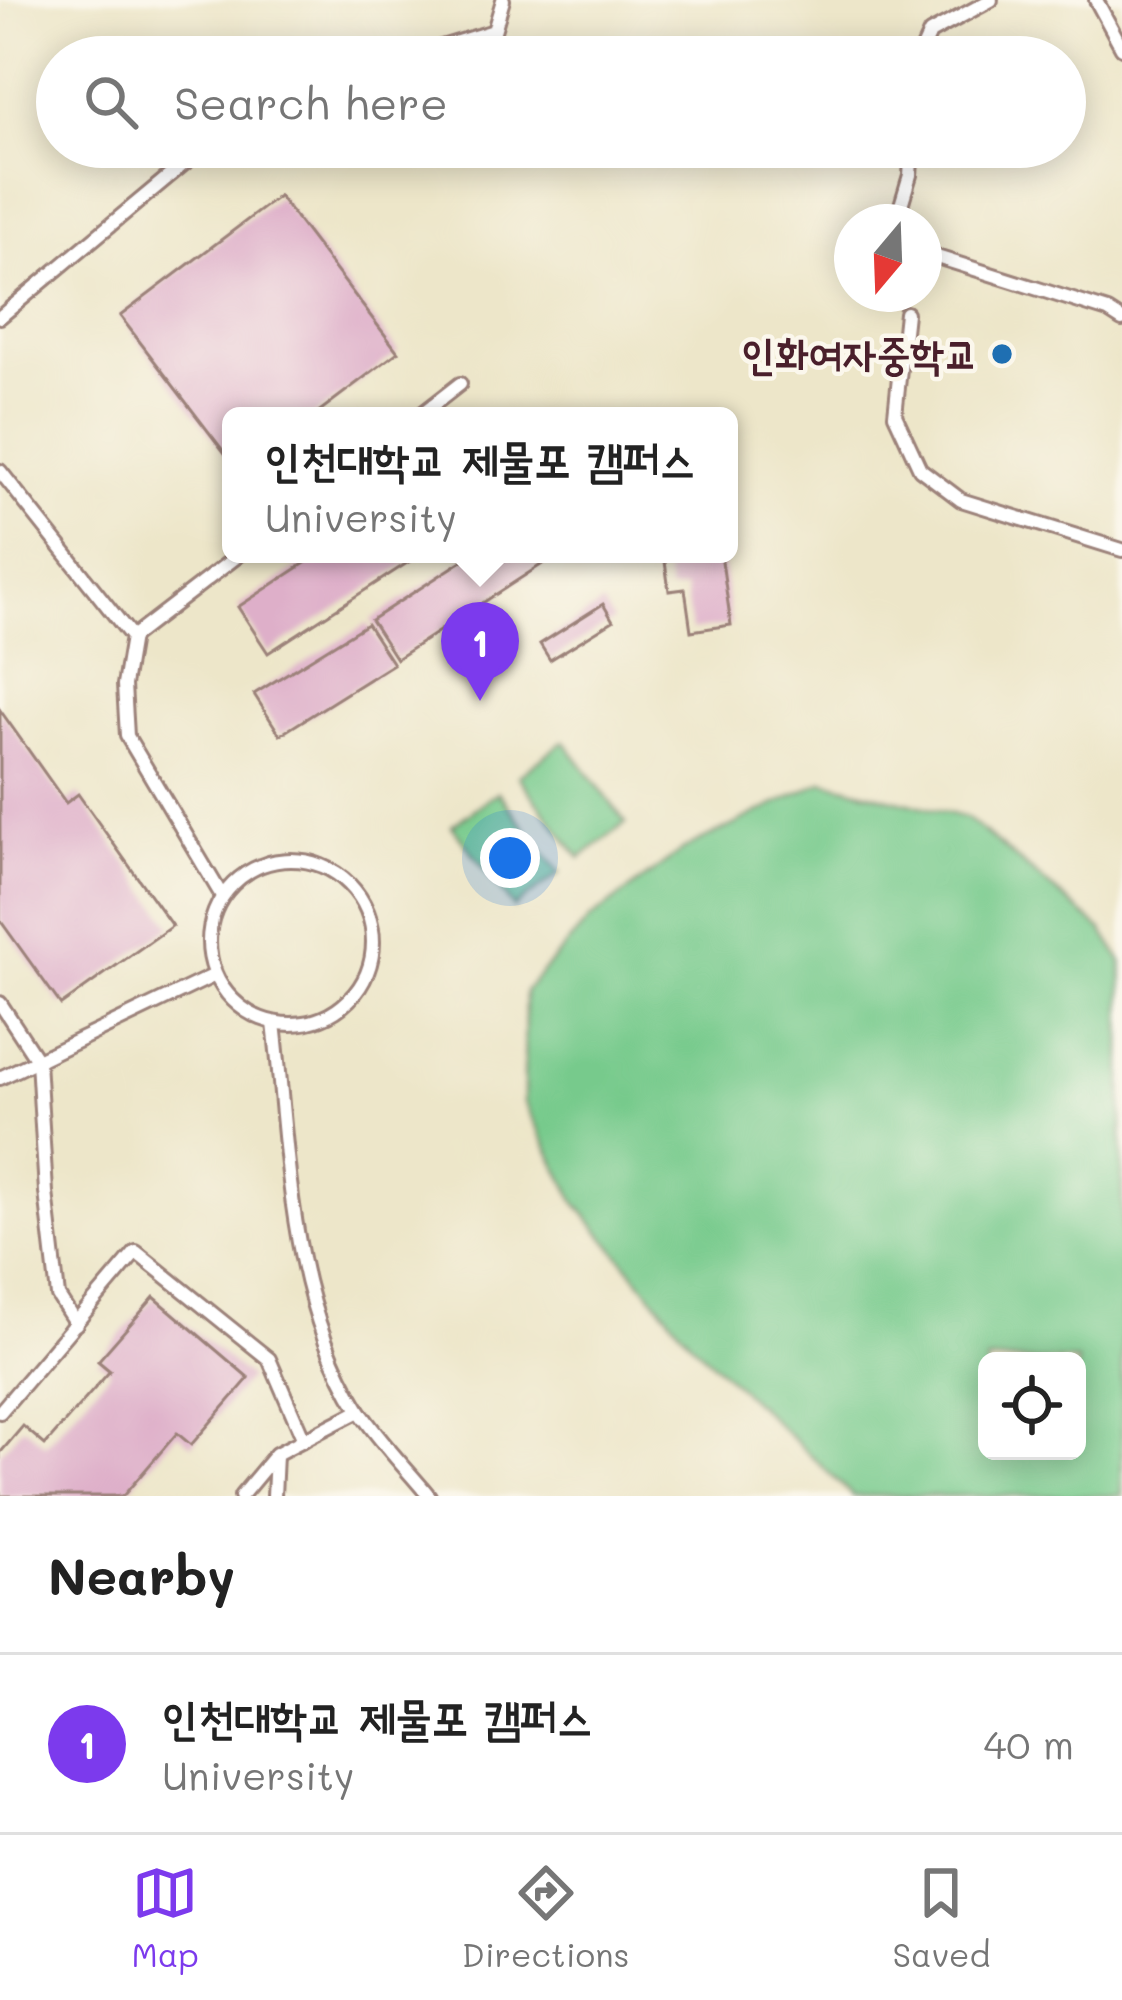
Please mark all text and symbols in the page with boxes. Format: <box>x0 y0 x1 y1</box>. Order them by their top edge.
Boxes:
search box <box>36 36 1086 168</box>
icon: search <box>78 69 144 135</box>
text: Search here <box>174 73 448 131</box>
north arrow <box>834 204 942 312</box>
place label: 인화여자중학교 <box>741 325 978 380</box>
marker: 인화여자중학교 <box>989 341 1015 367</box>
popup <box>222 407 738 563</box>
text: 인천대학교 제물포 캠퍼스 <box>265 429 695 487</box>
text: University <box>265 491 457 542</box>
pin: 1 <box>441 602 519 701</box>
your location <box>480 828 540 888</box>
map controls <box>978 1352 1086 1460</box>
button: locate <box>978 1352 1086 1460</box>
text: Nearby <box>48 1541 235 1608</box>
text: 인천대학교 제물포 캠퍼스 <box>162 1687 593 1745</box>
text: 1 <box>78 1718 96 1769</box>
text: 40 m <box>983 1718 1074 1769</box>
text: University <box>162 1749 354 1800</box>
tab: Map <box>132 1860 199 1975</box>
tab: Directions <box>462 1860 629 1975</box>
tab: Saved <box>893 1860 990 1975</box>

